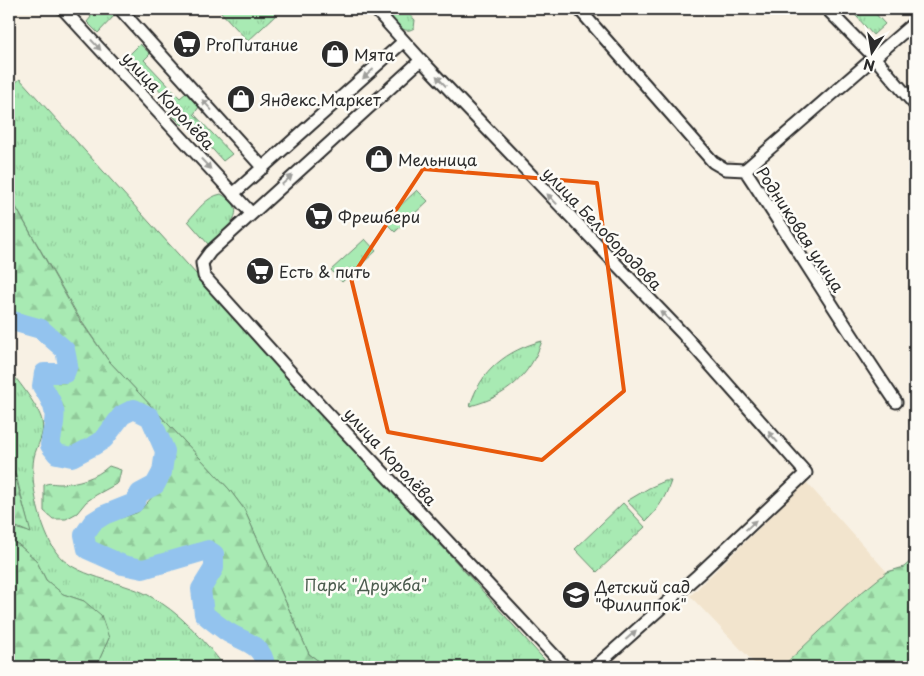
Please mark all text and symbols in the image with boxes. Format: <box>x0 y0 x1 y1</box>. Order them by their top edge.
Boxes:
north arrow <box>846 28 896 78</box>
supermarket icon: ProПитание <box>172 29 202 59</box>
place label: ProПитание <box>206 32 298 56</box>
one-way arrow <box>90 38 102 50</box>
shop icon: Мята <box>320 39 350 69</box>
place label: Мята <box>354 42 395 66</box>
street label: улица Королёва <box>117 46 221 154</box>
text: N <box>862 54 877 77</box>
one-way arrow <box>363 68 375 80</box>
one-way arrow <box>435 75 447 87</box>
shop icon: Яндекс.Маркет <box>226 84 256 114</box>
place label: Яндекс.Маркет <box>260 87 381 111</box>
one-way arrow <box>201 100 213 112</box>
shop icon: Мельница <box>364 144 394 174</box>
place label: Мельница <box>398 147 477 171</box>
one-way arrow <box>200 158 212 170</box>
street label: улица Белобородова <box>538 161 668 295</box>
street label: Родниковая улица <box>751 161 851 297</box>
one-way arrow <box>280 174 292 186</box>
one-way arrow <box>546 193 558 205</box>
supermarket icon: Фрешбери <box>304 201 334 231</box>
place label: Фрешбери <box>338 204 420 228</box>
supermarket icon: Есть & пить <box>245 256 275 286</box>
place label: Есть & пить <box>279 259 370 283</box>
one-way arrow <box>659 310 671 322</box>
street label: улица Королёва <box>339 402 443 510</box>
one-way arrow <box>768 431 779 444</box>
one-way arrow <box>745 519 757 531</box>
park label: Парк "Дружба" <box>305 572 427 596</box>
place label: Детский сад "Филиппок" <box>594 574 690 616</box>
school or university icon: Детский сад "Филиппок" <box>561 580 591 610</box>
one-way arrow <box>625 629 637 641</box>

